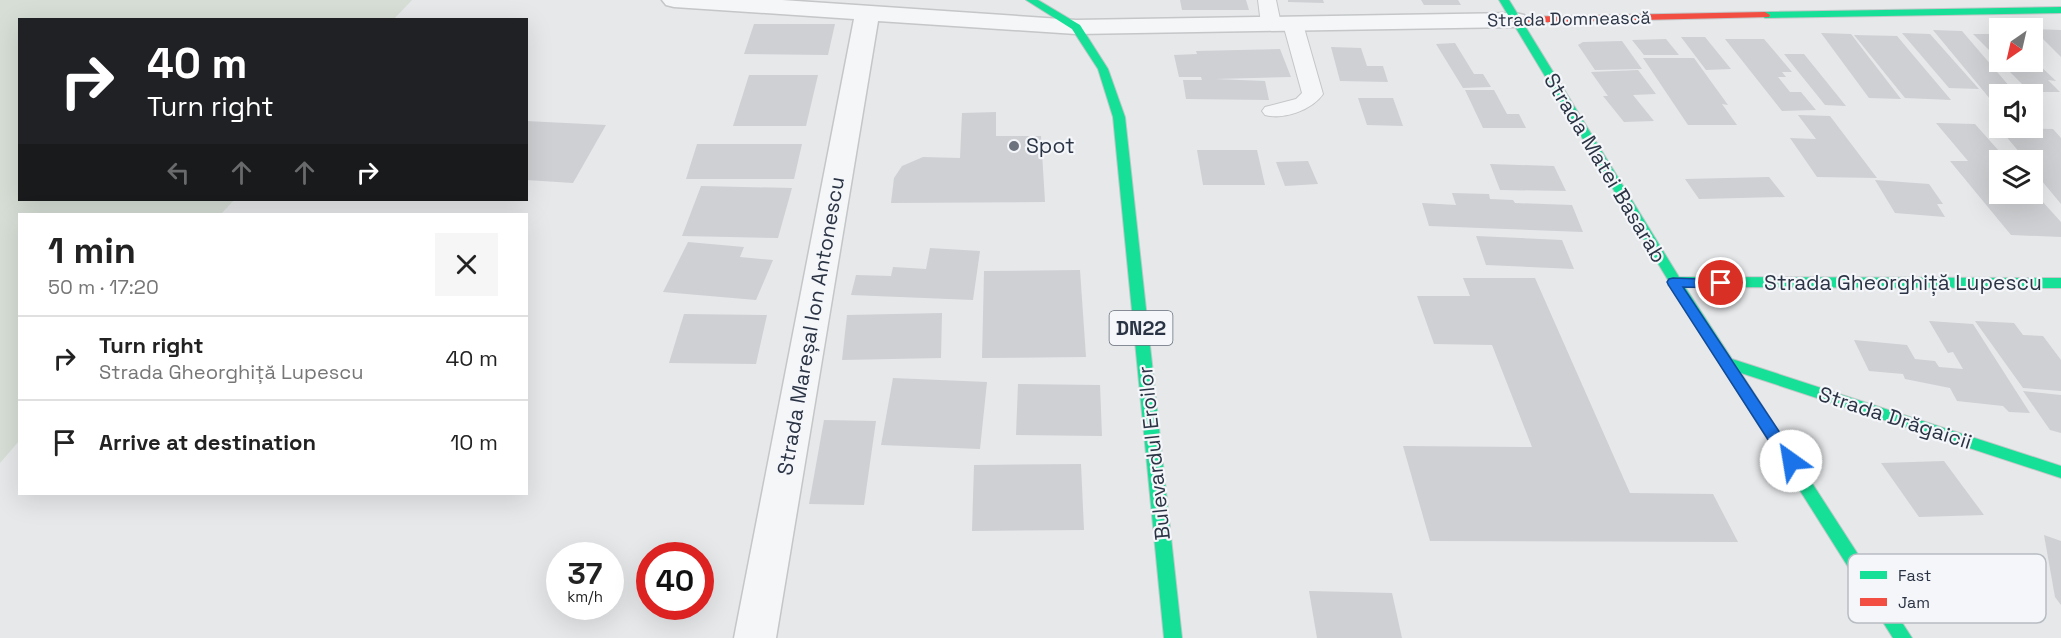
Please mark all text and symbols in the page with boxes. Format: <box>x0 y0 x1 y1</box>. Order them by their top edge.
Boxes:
street label: Strada Domnească <box>1487 6 1651 31</box>
north arrow <box>1989 18 2043 72</box>
map controls <box>1989 18 2043 204</box>
text: 40 m <box>147 37 247 90</box>
icon: right <box>48 42 126 120</box>
street label: Strada Matei Basarab <box>1538 68 1673 268</box>
button: sound <box>1989 84 2043 138</box>
text: Turn right <box>147 89 274 124</box>
place label: Spot <box>1026 132 1075 159</box>
marker: Spot <box>1007 139 1021 153</box>
button: layers <box>1989 150 2043 204</box>
icon: left <box>162 156 195 189</box>
icon: ahead <box>225 156 258 189</box>
icon: ahead <box>288 156 321 189</box>
icon: right <box>351 156 384 189</box>
street label: Strada Mareșal Ion Antonescu <box>771 175 850 477</box>
text: 1 min <box>48 228 136 274</box>
button: close <box>435 233 498 296</box>
pin <box>1695 257 1746 308</box>
icon: arrive <box>1704 266 1737 299</box>
street label: Strada Gheorghiță Lupescu <box>1764 269 2042 296</box>
text: 50 m · 17:20 <box>48 274 159 300</box>
road number: DN22 <box>1110 311 1172 345</box>
text: Turn right <box>99 331 204 359</box>
icon: right <box>48 342 81 375</box>
text: 40 m <box>446 344 498 372</box>
text: Strada Gheorghiță Lupescu <box>99 359 364 385</box>
street label: Bulevardul Eroilor <box>1131 365 1176 541</box>
street label: Strada Drăgaicii <box>1815 380 1975 455</box>
icon: arrive <box>48 426 81 459</box>
text: Arrive at destination <box>99 428 316 456</box>
text: 10 m <box>450 428 498 456</box>
position arrow <box>1759 429 1823 493</box>
speed limit sign: 40 <box>636 542 714 620</box>
text: 37 <box>568 554 602 593</box>
legend <box>1848 554 2046 623</box>
text: Fast <box>1898 565 1931 586</box>
text: km/h <box>567 587 603 606</box>
text: Jam <box>1898 592 1930 613</box>

